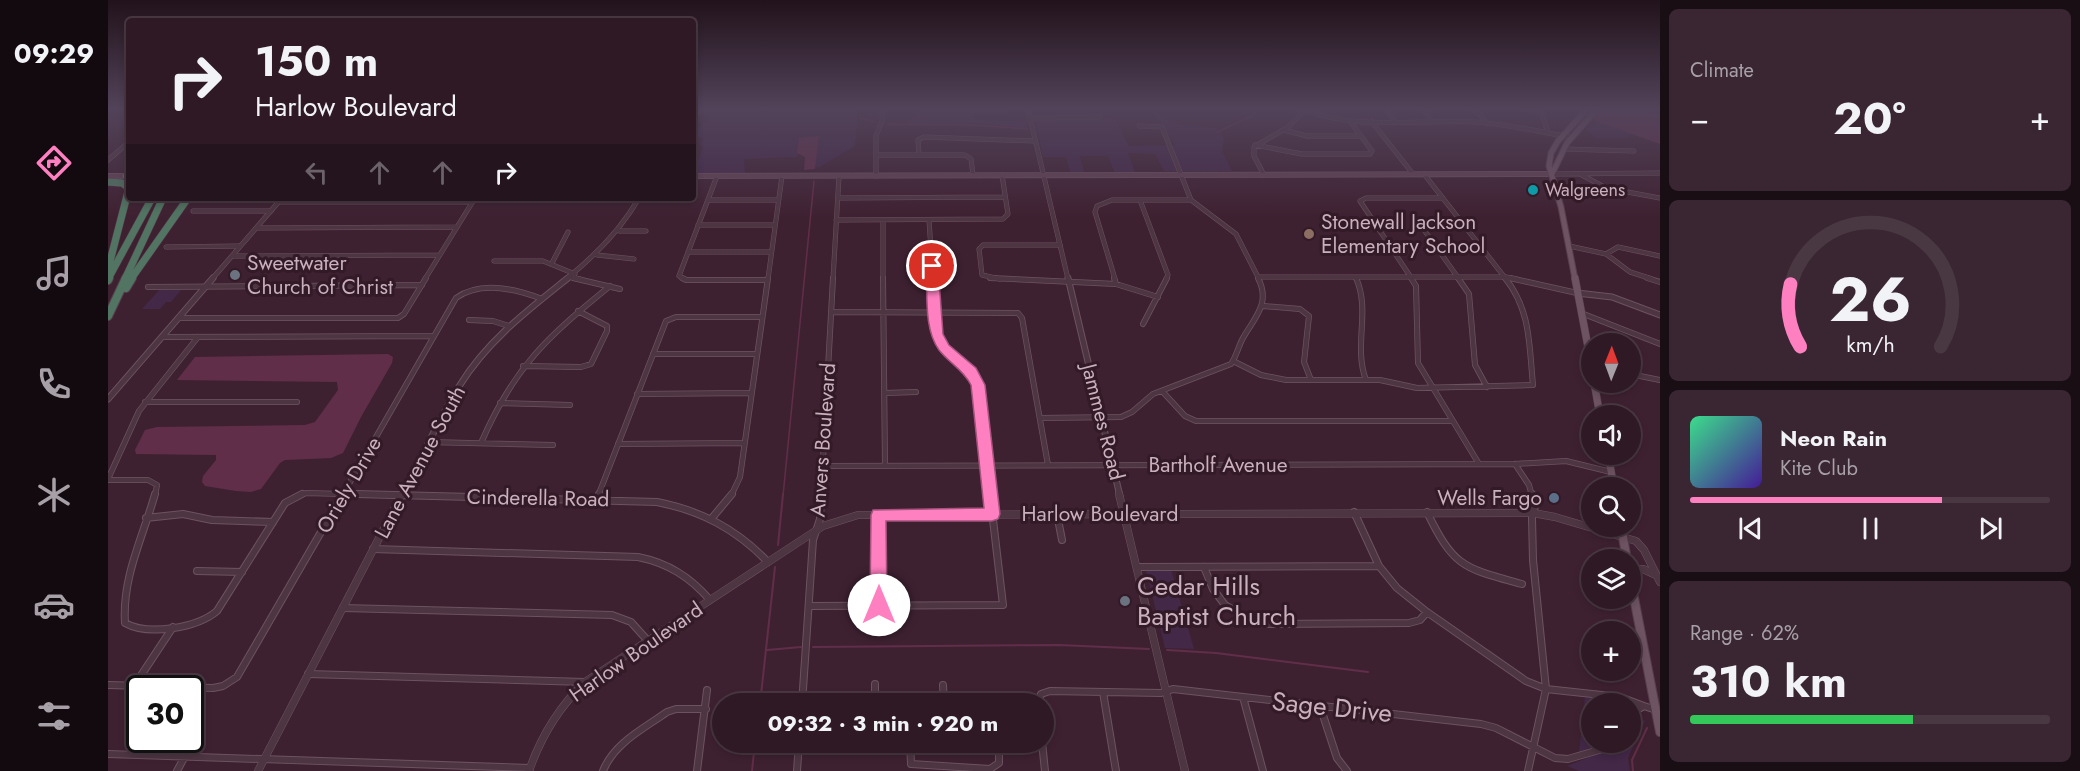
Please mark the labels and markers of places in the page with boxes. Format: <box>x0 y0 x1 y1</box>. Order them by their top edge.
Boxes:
place label: Walgreens <box>1545 177 1625 203</box>
marker: Walgreens <box>1526 183 1540 197</box>
place label: Stonewall Jackson Elementary School <box>1321 207 1485 261</box>
marker: Stonewall Jackson Elementary School <box>1302 227 1316 241</box>
pin <box>906 240 957 291</box>
place label: Sweetwater Church of Christ <box>247 248 393 302</box>
marker: Sweetwater Church of Christ <box>228 268 242 282</box>
place label: Wells Fargo <box>1437 483 1542 513</box>
marker: Wells Fargo <box>1547 491 1561 505</box>
place label: Cedar Hills Baptist Church <box>1137 567 1296 635</box>
marker: Cedar Hills Baptist Church <box>1118 594 1132 608</box>

